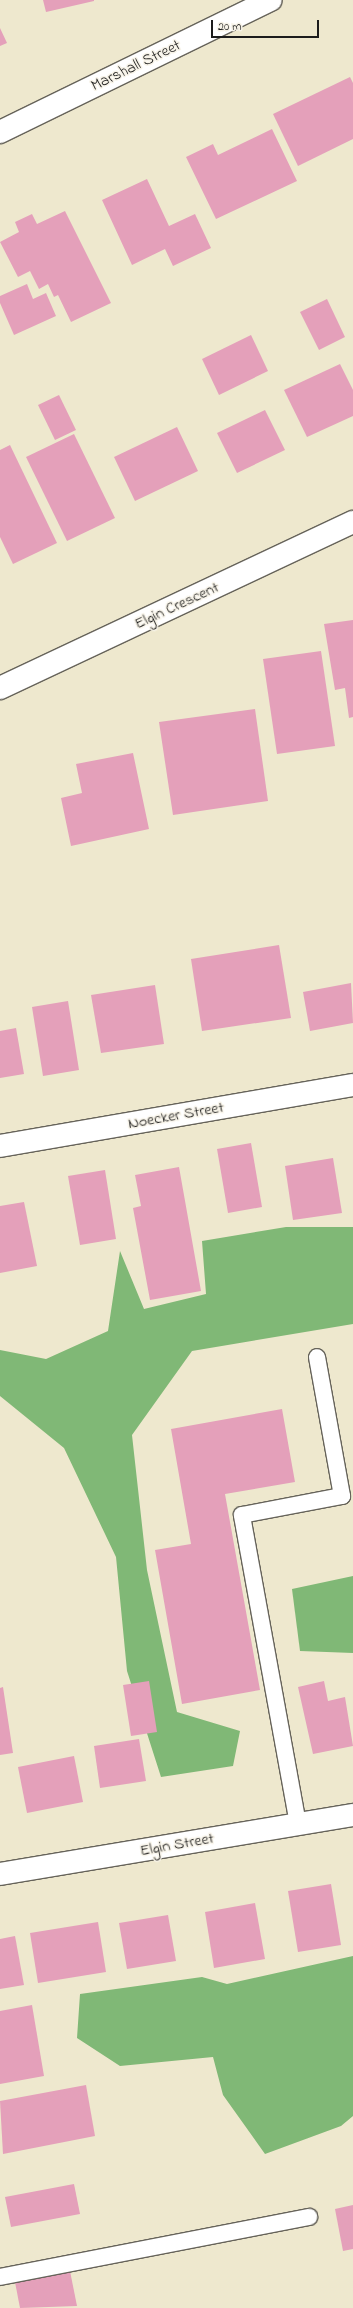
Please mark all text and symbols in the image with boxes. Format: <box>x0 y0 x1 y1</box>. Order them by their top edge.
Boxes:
scale bar <box>213 12 321 38</box>
text: 20 m <box>218 18 241 36</box>
street label: Marshall Street <box>88 36 184 96</box>
street label: Elgin Crescent <box>132 578 222 634</box>
street label: Noecker Street <box>127 1098 225 1134</box>
street label: Elgin Street <box>139 1829 215 1861</box>

